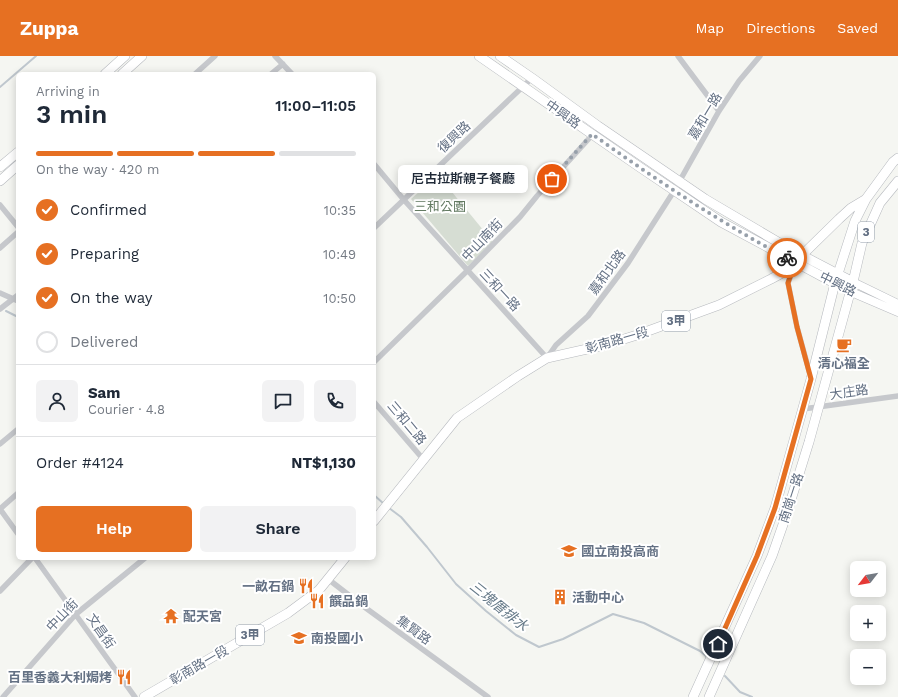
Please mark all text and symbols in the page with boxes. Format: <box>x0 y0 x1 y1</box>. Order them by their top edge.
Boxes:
text: Zuppa <box>20 17 78 40</box>
text: Map <box>696 20 724 36</box>
text: Directions <box>746 20 815 36</box>
text: Saved <box>837 20 878 36</box>
text: Arriving in <box>36 84 100 99</box>
street label: 嘉和一路 <box>685 90 725 142</box>
text: 11:00–11:05 <box>275 97 356 115</box>
street label: 中興路 <box>543 97 583 131</box>
text: 3 min <box>36 99 107 129</box>
street label: 復興路 <box>435 118 473 156</box>
text: On the way · 420 m <box>36 162 159 177</box>
pin <box>535 162 569 196</box>
callout: 尼古拉斯親子餐廳 <box>398 165 528 193</box>
icon: bag <box>541 168 563 190</box>
text: 尼古拉斯親子餐廳 <box>411 171 515 186</box>
icon: check <box>36 199 58 221</box>
park label: 三和公園 <box>414 199 466 214</box>
text: Confirmed <box>70 201 147 219</box>
text: 10:35 <box>324 203 356 218</box>
street label: 中山南街 <box>459 216 505 264</box>
road number: 3 <box>858 222 874 242</box>
courier <box>767 238 807 278</box>
icon: check <box>36 243 58 265</box>
text: Preparing <box>70 245 139 263</box>
text: 10:49 <box>323 247 356 262</box>
street label: 嘉和北路 <box>586 247 628 297</box>
icon: bike <box>776 247 798 269</box>
street label: 三和一路 <box>477 266 523 314</box>
street label: 中興路 <box>817 269 859 299</box>
icon: check <box>36 287 58 309</box>
text: On the way <box>70 289 152 307</box>
text: 10:50 <box>323 291 356 306</box>
road number: 3甲 <box>662 311 690 331</box>
street label: 彰南路一段 <box>584 324 650 356</box>
text: Delivered <box>70 333 138 351</box>
cafe icon: 清心福全 <box>835 336 853 354</box>
place label: 清心福全 <box>818 356 870 371</box>
button: person <box>36 380 78 422</box>
button: chat <box>262 380 304 422</box>
button: phone <box>314 380 356 422</box>
street label: 大庄路 <box>829 382 869 402</box>
text: Sam <box>88 384 120 402</box>
street label: 三和二路 <box>385 398 429 448</box>
text: Courier · 4.8 <box>88 402 165 417</box>
text: Order #4124 <box>36 454 124 472</box>
text: NT$1,130 <box>291 454 356 472</box>
street label: 南崗一路 <box>776 471 806 525</box>
button: Help <box>36 506 192 552</box>
button: Share <box>200 506 356 552</box>
school or university icon: 國立南投高商 <box>560 542 578 560</box>
place label: 國立南投高商 <box>581 544 659 559</box>
north arrow <box>850 561 886 597</box>
map controls <box>850 561 886 685</box>
restaurant icon: 一畝石鍋 <box>297 577 315 595</box>
water label: 三塊厝排水 <box>467 578 532 635</box>
place label: 一畝石鍋 <box>242 579 294 594</box>
building icon: 活動中心 <box>551 588 569 606</box>
place label: 活動中心 <box>572 590 624 605</box>
restaurant icon: 饌品鍋 <box>308 592 326 610</box>
place label: 饌品鍋 <box>329 594 368 609</box>
street label: 中山街 <box>43 596 81 634</box>
button: + <box>850 605 886 641</box>
temple icon: 配天宮 <box>162 607 180 625</box>
place label: 配天宮 <box>183 609 222 624</box>
street label: 文昌街 <box>84 611 118 651</box>
street label: 集賢路 <box>394 612 434 648</box>
road number: 3甲 <box>236 625 264 645</box>
pin <box>701 627 735 661</box>
school or university icon: 南投國小 <box>290 629 308 647</box>
place label: 南投國小 <box>311 631 364 646</box>
icon: home <box>707 633 729 655</box>
street label: 彰南路一段 <box>167 642 231 688</box>
button: − <box>850 649 886 685</box>
restaurant icon: 百里香義大利焗烤 <box>115 668 133 686</box>
place label: 百里香義大利焗烤 <box>8 670 112 685</box>

